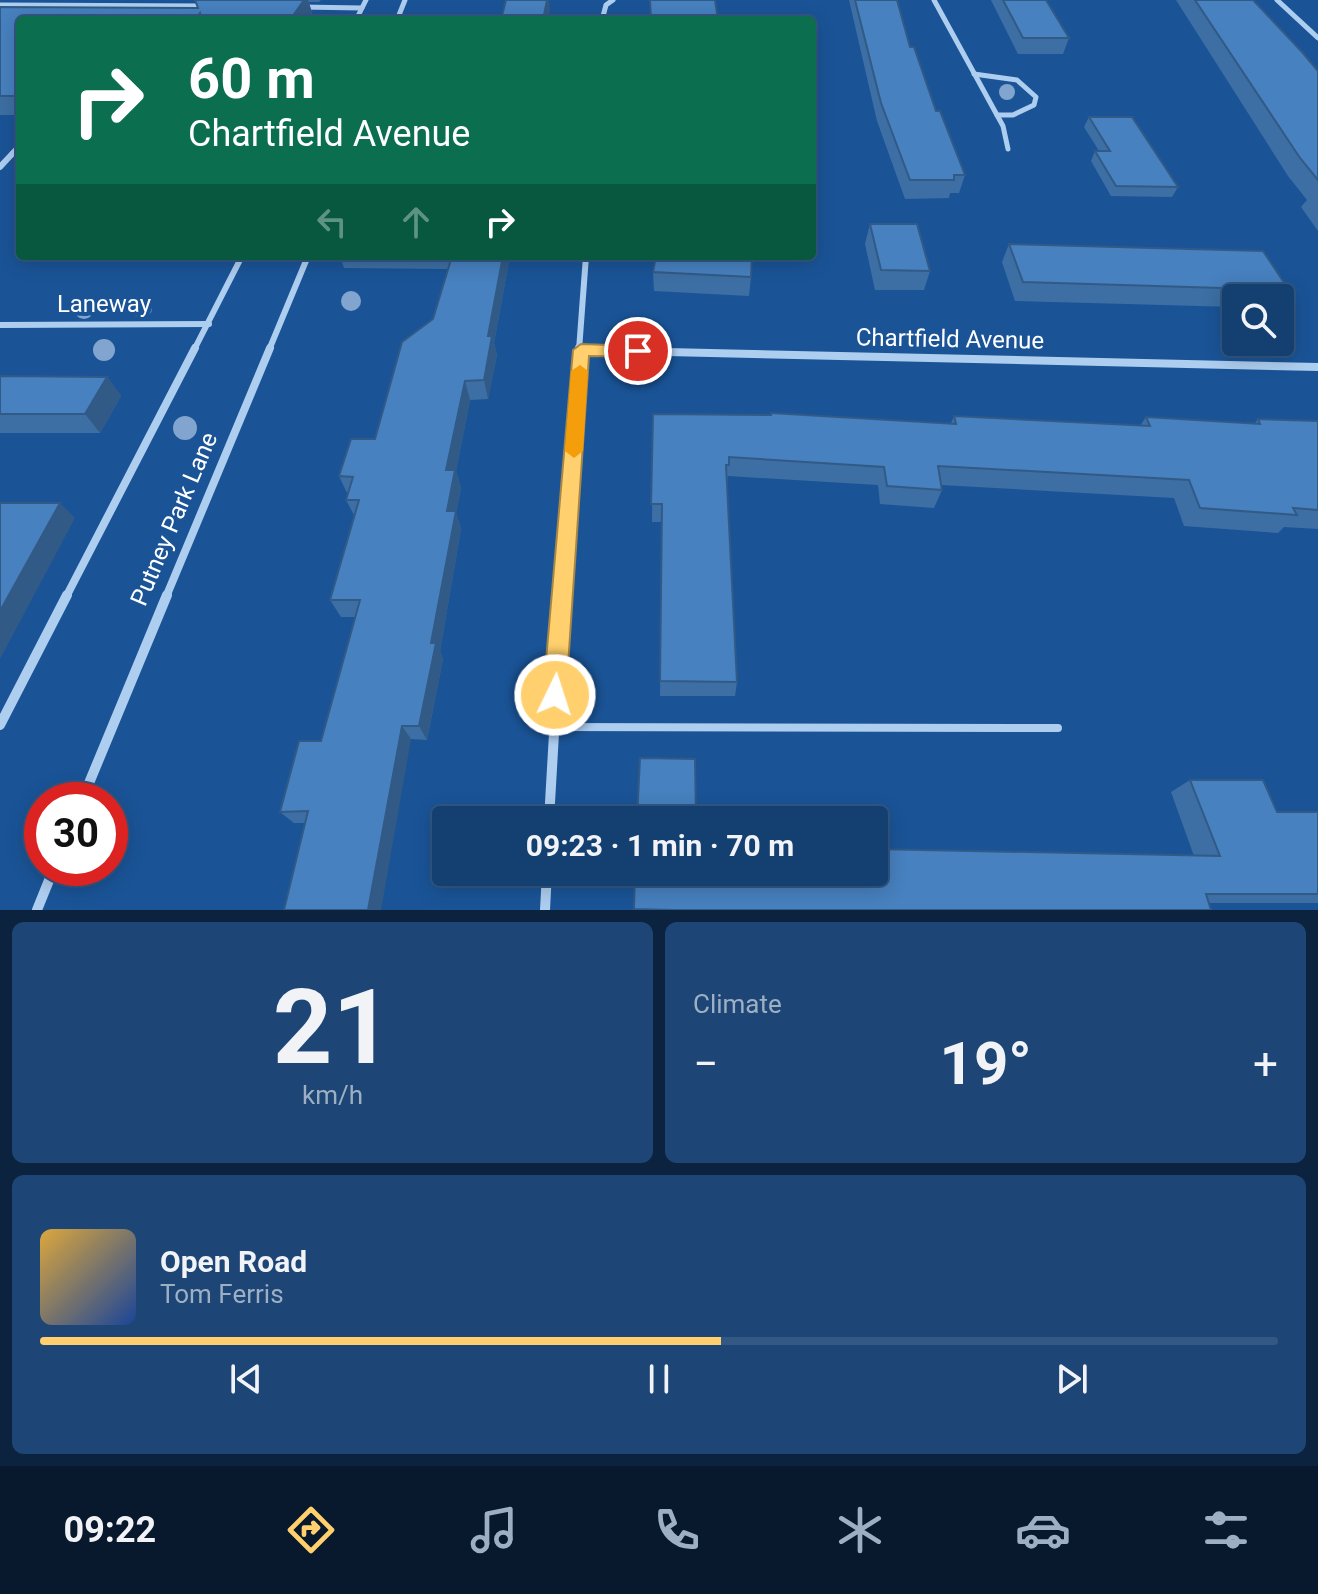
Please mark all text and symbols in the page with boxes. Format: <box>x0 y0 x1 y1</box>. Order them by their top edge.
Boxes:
text: 60 m <box>188 46 315 112</box>
icon: right <box>56 48 160 152</box>
text: Chartfield Avenue <box>188 113 470 155</box>
icon: left <box>310 200 354 244</box>
icon: ahead <box>394 200 438 244</box>
icon: right <box>478 200 522 244</box>
map controls <box>1222 284 1294 356</box>
button: search <box>1222 284 1294 356</box>
street label: Laneway <box>57 290 152 318</box>
pin <box>604 317 672 385</box>
street label: Chartfield Avenue <box>856 323 1044 355</box>
icon: arrive <box>616 329 660 373</box>
street label: Putney Park Lane <box>125 428 223 610</box>
position arrow <box>513 653 597 737</box>
speed limit sign: 30 <box>24 782 128 886</box>
text: 09:23 · 1 min · 70 m <box>526 828 794 863</box>
text: 21 <box>273 967 392 1088</box>
text: Climate <box>693 989 782 1019</box>
text: 19° <box>939 1028 1032 1099</box>
text: − <box>693 1038 718 1090</box>
text: + <box>1253 1038 1278 1090</box>
text: km/h <box>302 1080 363 1110</box>
text: Open Road <box>160 1244 307 1279</box>
text: Tom Ferris <box>160 1279 284 1309</box>
icon: previous <box>224 1357 268 1401</box>
icon: pause <box>637 1357 681 1401</box>
icon: next <box>1050 1357 1094 1401</box>
icon: directions <box>283 1502 339 1558</box>
icon: music <box>466 1502 522 1558</box>
icon: phone <box>649 1502 705 1558</box>
icon: climate <box>832 1502 888 1558</box>
icon: car <box>1015 1502 1071 1558</box>
icon: filters <box>1198 1502 1254 1558</box>
text: 09:22 <box>64 1509 156 1551</box>

